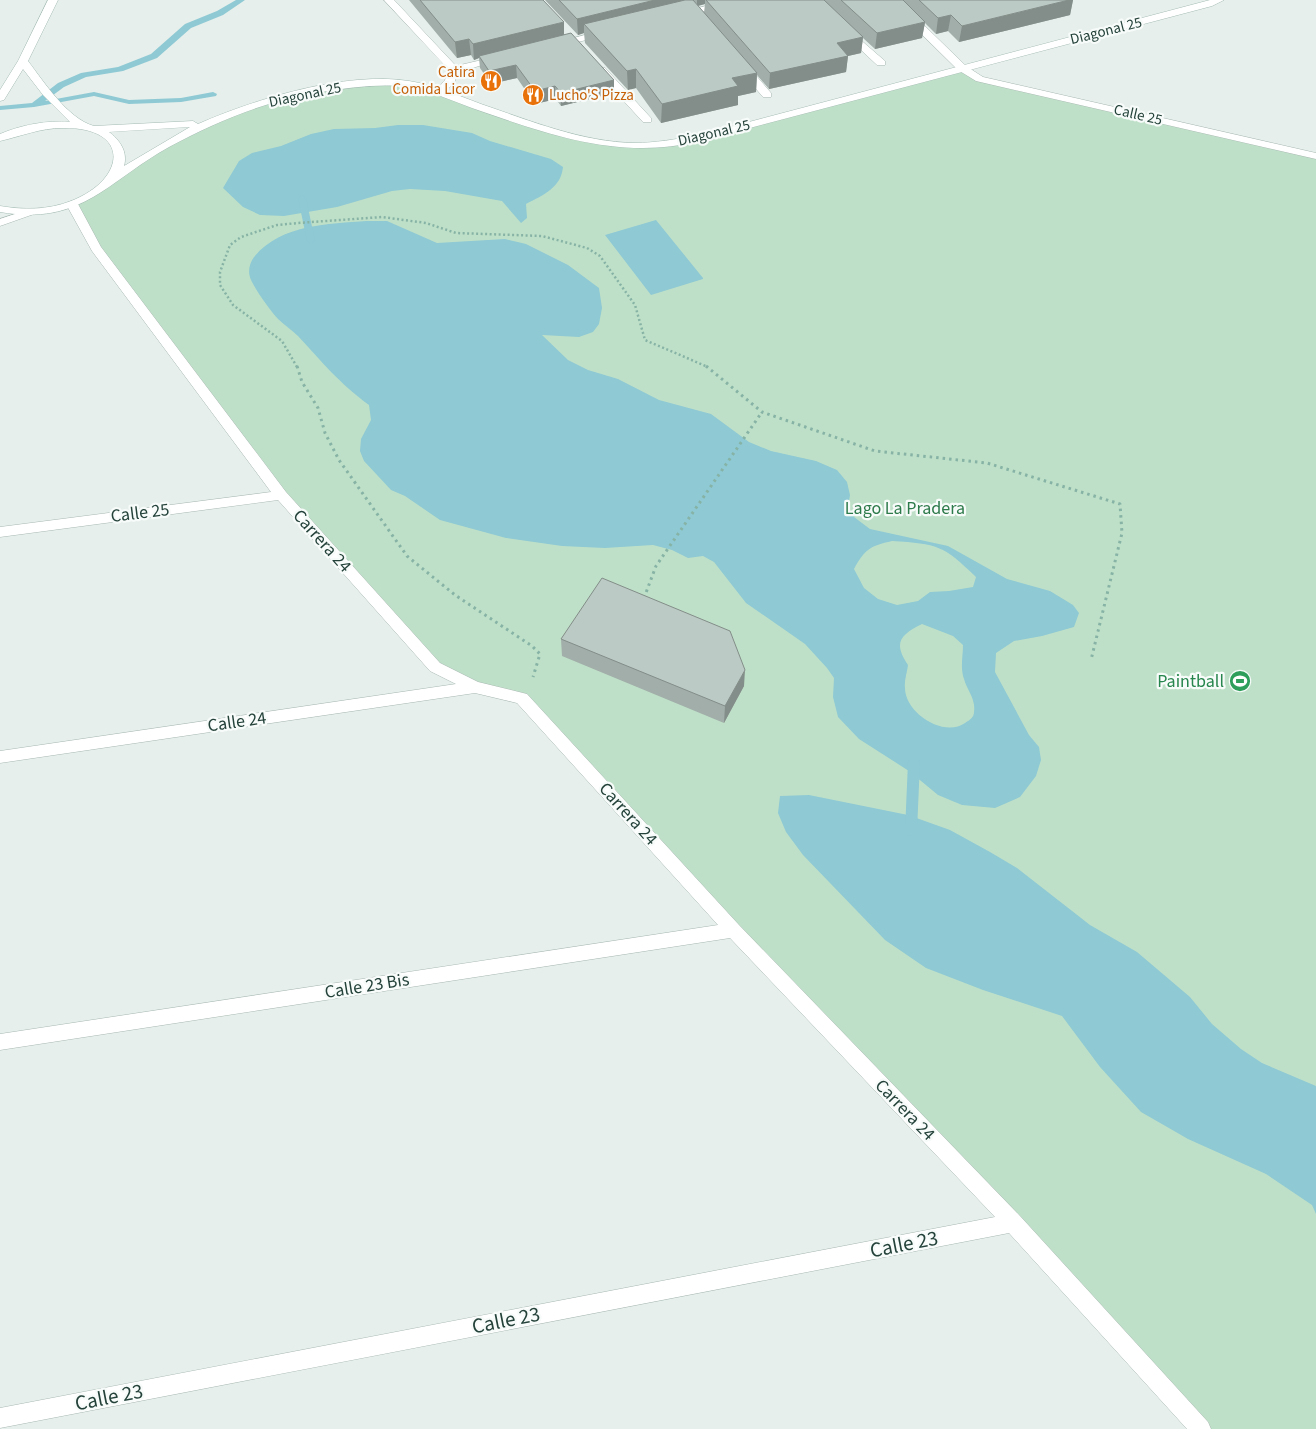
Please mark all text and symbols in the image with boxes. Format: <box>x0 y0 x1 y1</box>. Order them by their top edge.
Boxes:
street label: Diagonal 25 <box>1068 12 1144 50</box>
place label: Catira Comida Licor <box>392 62 476 100</box>
restaurant icon: Catira Comida Licor <box>479 69 503 93</box>
street label: Diagonal 25 <box>267 77 343 113</box>
restaurant icon: Lucho'S Pizza <box>521 83 545 107</box>
place label: Lucho'S Pizza <box>549 85 634 106</box>
street label: Calle 25 <box>1112 99 1164 131</box>
street label: Diagonal 25 <box>676 115 752 151</box>
park label: Lago La Pradera <box>845 496 965 521</box>
street label: Calle 25 <box>109 497 171 529</box>
street label: Carrera 24 <box>287 504 357 578</box>
place label: Paintball <box>1157 669 1224 694</box>
sports icon: Paintball <box>1228 669 1252 693</box>
street label: Calle 24 <box>206 706 268 738</box>
street label: Carrera 24 <box>593 777 663 851</box>
street label: Calle 23 Bis <box>323 967 411 1005</box>
street label: Carrera 24 <box>869 1074 941 1146</box>
street label: Calle 23 <box>867 1223 941 1265</box>
street label: Calle 23 <box>469 1299 543 1341</box>
street label: Calle 23 <box>72 1376 146 1418</box>

